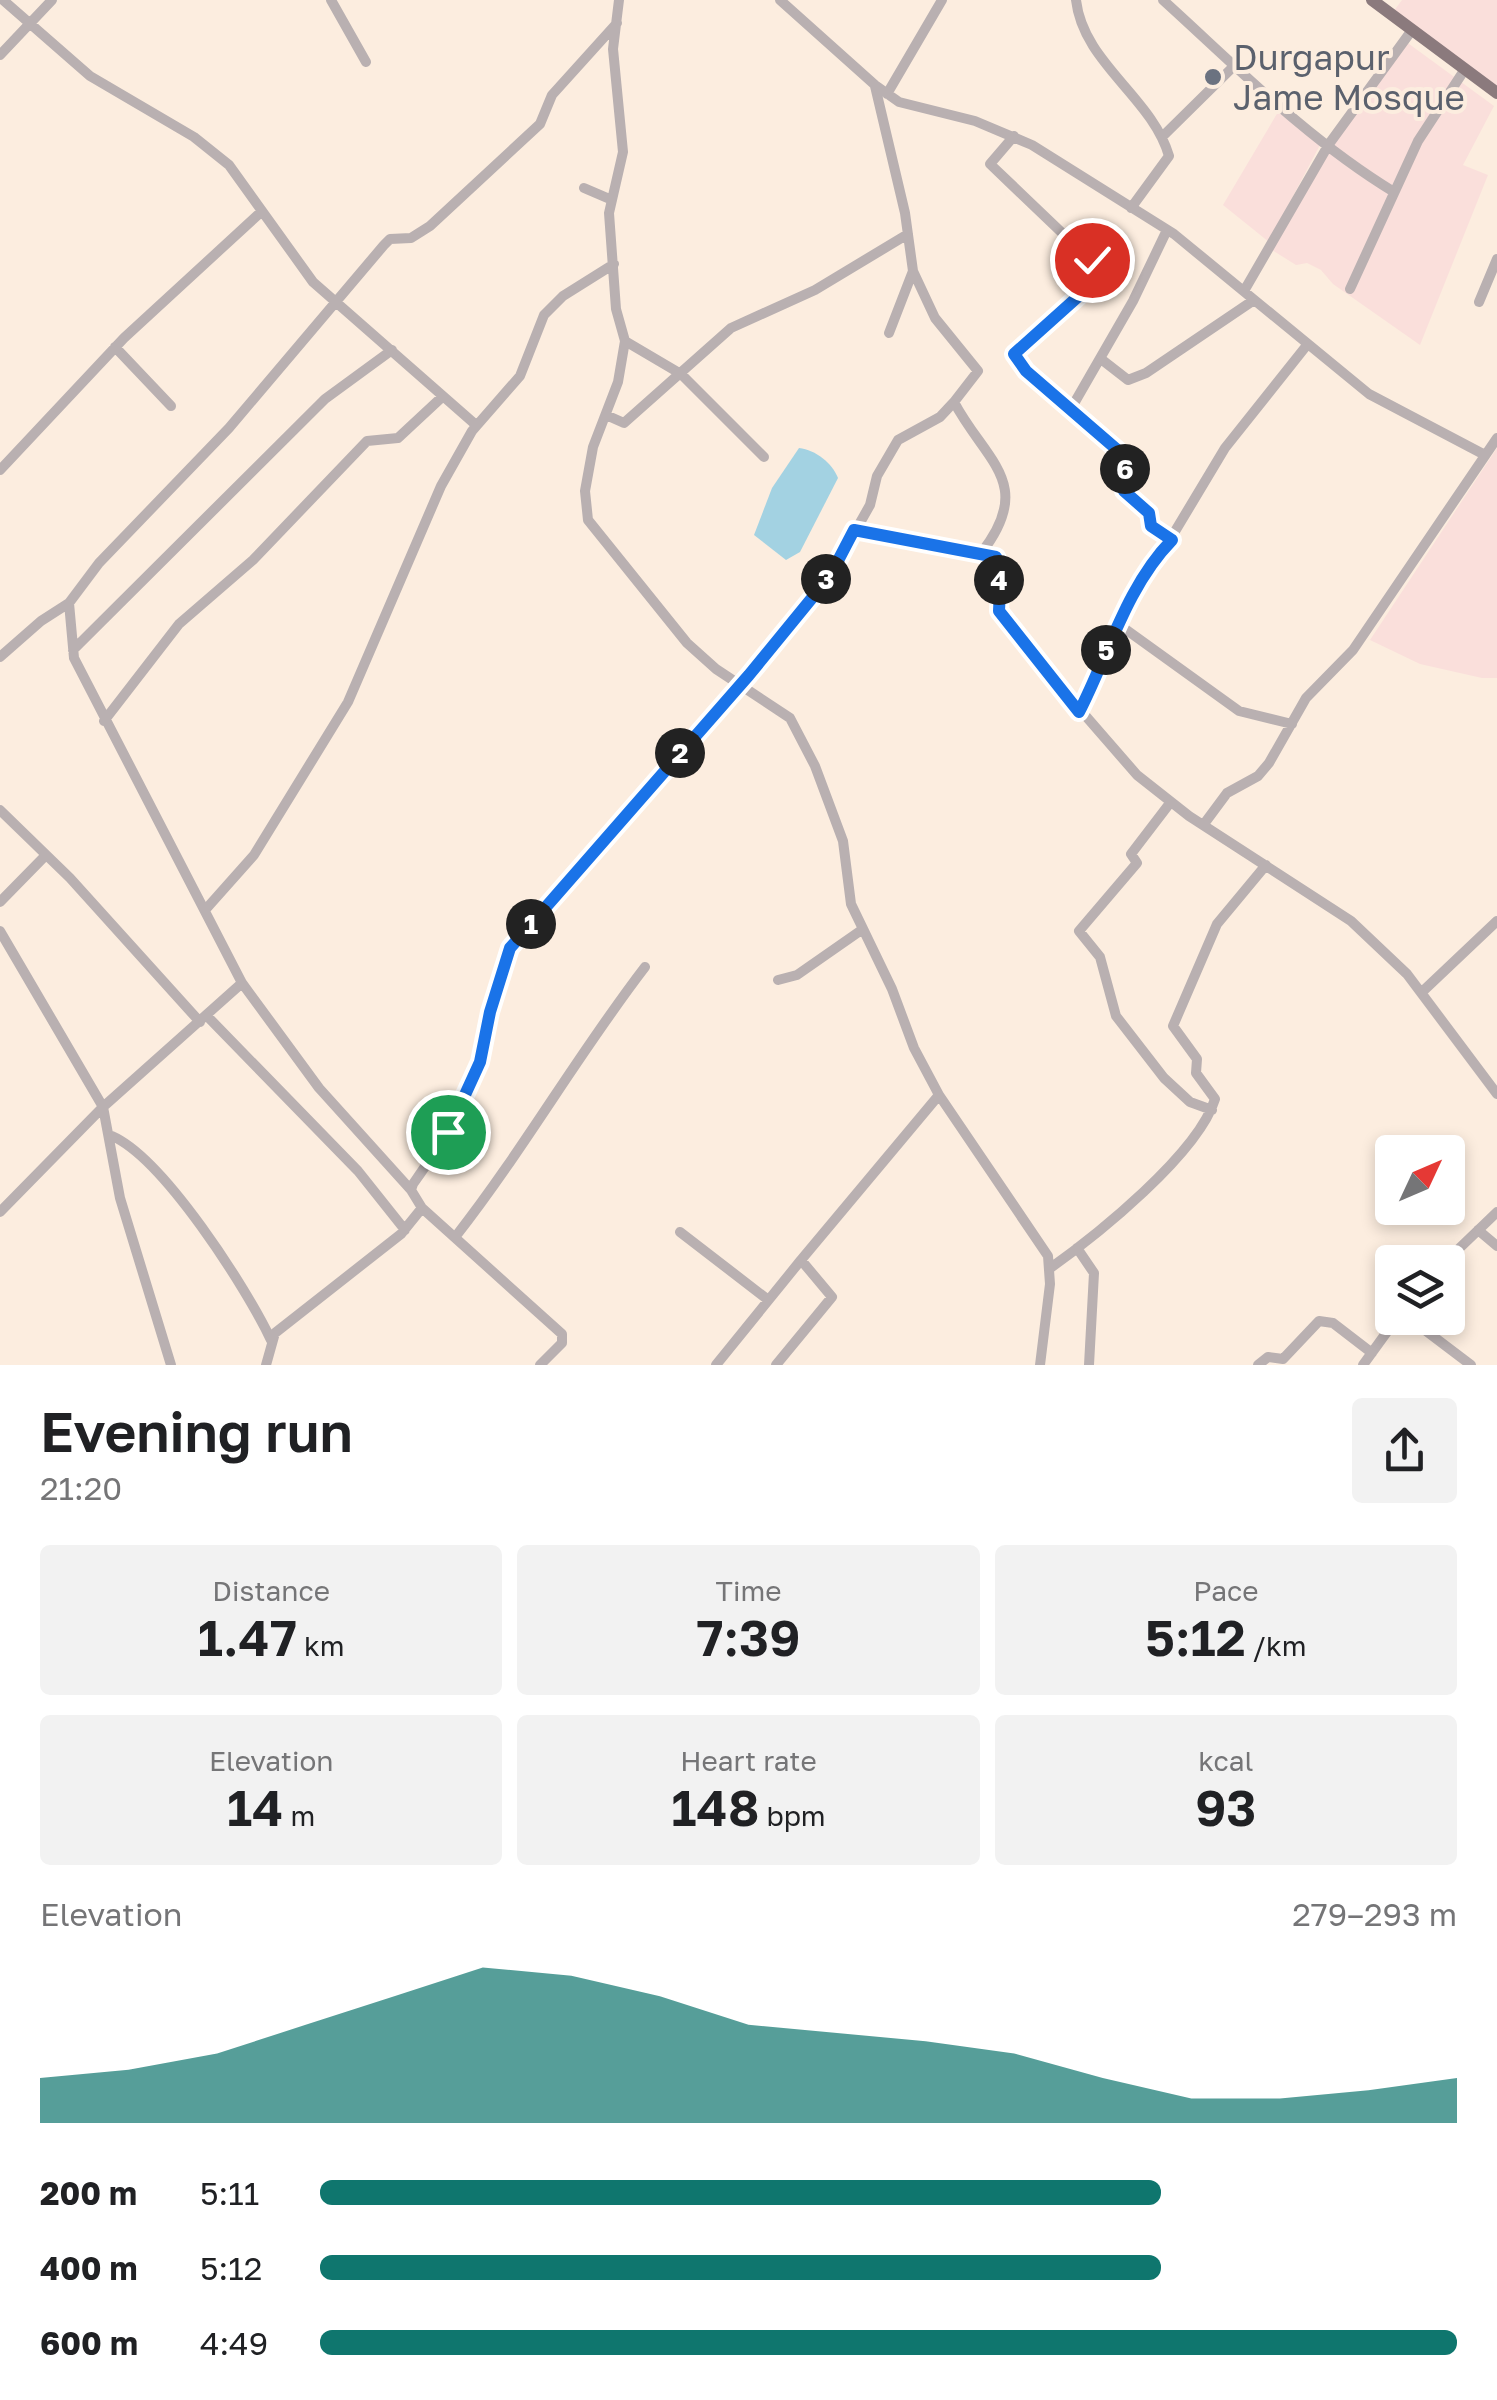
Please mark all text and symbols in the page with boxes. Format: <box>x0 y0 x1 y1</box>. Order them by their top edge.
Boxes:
place label: Durgapur Jame Mosque <box>1233 36 1465 118</box>
marker: Durgapur Jame Mosque <box>1202 66 1224 88</box>
pin <box>1050 218 1135 303</box>
icon: check <box>1065 233 1120 288</box>
pin: 6 <box>1100 444 1150 494</box>
text: 6 <box>1116 452 1134 485</box>
pin: 3 <box>801 554 851 604</box>
pin: 4 <box>974 555 1024 605</box>
text: 3 <box>817 562 835 595</box>
text: 4 <box>990 563 1008 596</box>
pin: 5 <box>1081 625 1131 675</box>
text: 5 <box>1097 633 1115 666</box>
pin: 2 <box>655 728 705 778</box>
text: 2 <box>671 736 689 769</box>
pin: 1 <box>506 899 556 949</box>
text: 1 <box>524 907 538 940</box>
pin <box>406 1090 491 1175</box>
icon: arrive <box>421 1105 476 1160</box>
north arrow <box>1375 1135 1465 1225</box>
map controls <box>1375 1135 1465 1335</box>
button: layers <box>1375 1245 1465 1335</box>
text: Evening run <box>40 1398 353 1464</box>
button: share <box>1352 1398 1457 1503</box>
text: 21:20 <box>40 1469 122 1507</box>
text: Distance <box>212 1574 330 1607</box>
text: Time <box>716 1574 781 1607</box>
text: Pace <box>1193 1574 1259 1607</box>
text: 1.47 <box>198 1607 297 1667</box>
text: 7:39 <box>697 1607 800 1667</box>
text: 5:12 <box>1145 1607 1246 1667</box>
text: km <box>297 1629 345 1662</box>
text: /km <box>1246 1629 1307 1662</box>
text: Elevation <box>209 1744 333 1777</box>
text: Heart rate <box>680 1744 817 1777</box>
text: kcal <box>1198 1744 1253 1777</box>
text: 14 <box>227 1777 284 1837</box>
text: 148 <box>671 1777 759 1837</box>
text: 93 <box>1195 1777 1257 1837</box>
text: m <box>284 1799 315 1832</box>
text: bpm <box>759 1799 826 1832</box>
text: Elevation <box>40 1895 182 1933</box>
text: 279–293 m <box>1292 1895 1457 1933</box>
text: 200 m <box>40 2174 137 2212</box>
text: 5:11 <box>200 2174 259 2212</box>
text: 400 m <box>40 2249 138 2287</box>
text: 5:12 <box>200 2249 262 2287</box>
text: 600 m <box>40 2324 138 2362</box>
text: 4:49 <box>200 2324 268 2362</box>

